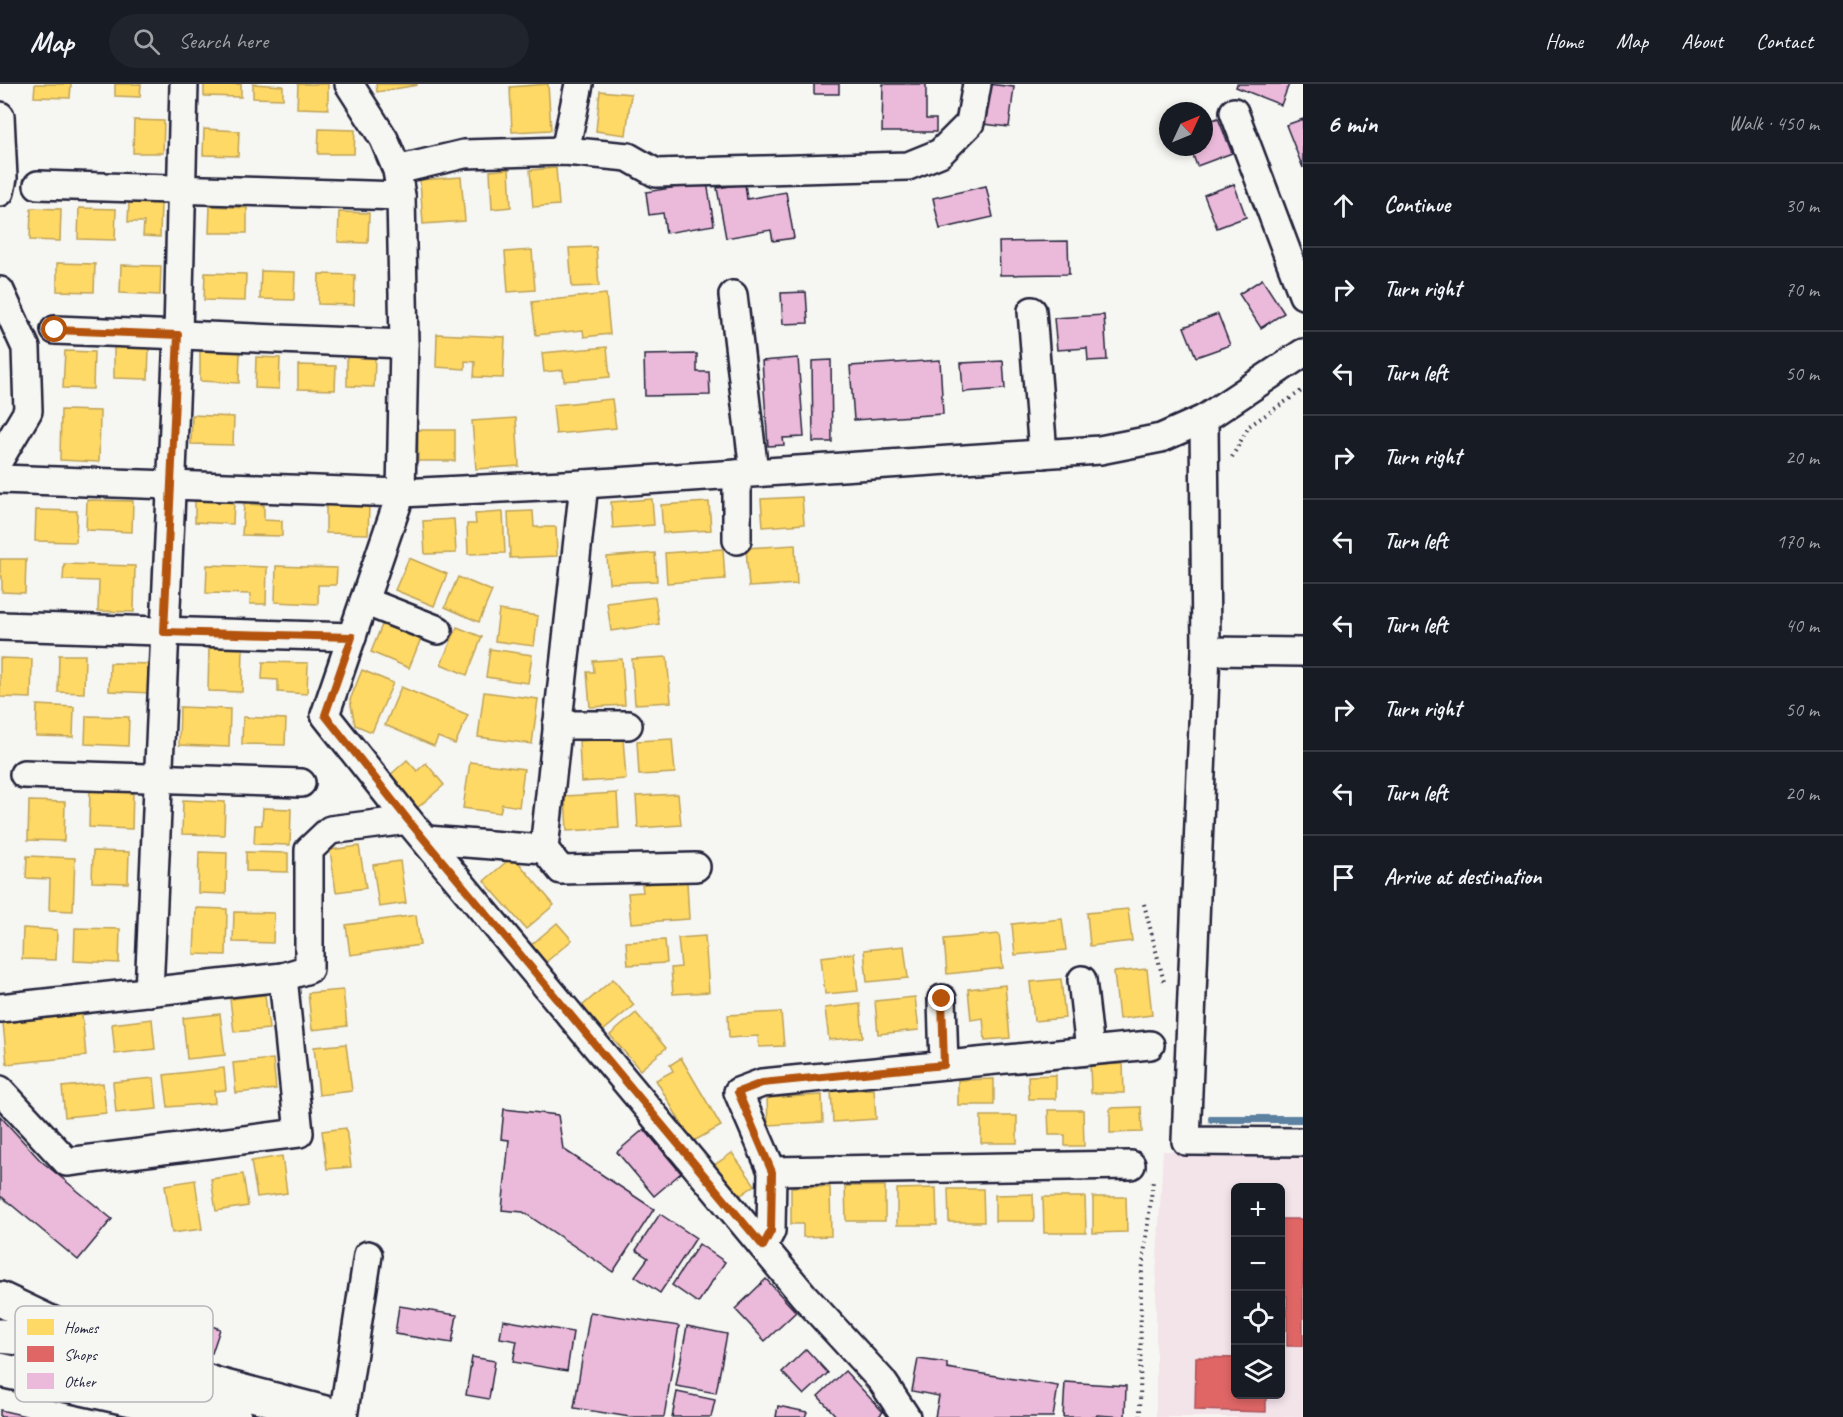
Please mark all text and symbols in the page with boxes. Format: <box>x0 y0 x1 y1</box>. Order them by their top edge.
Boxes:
search box <box>109 14 529 68</box>
text: Map <box>30 24 73 59</box>
icon: search <box>130 25 163 58</box>
text: Search here <box>178 27 268 55</box>
text: Home <box>1545 28 1583 54</box>
text: Map <box>1616 28 1648 54</box>
text: About <box>1681 28 1723 54</box>
text: Contact <box>1756 28 1813 54</box>
north arrow <box>1159 102 1213 156</box>
text: 6 min <box>1327 107 1377 140</box>
text: Walk · 450 m <box>1729 111 1819 136</box>
icon: ahead <box>1327 189 1360 222</box>
text: Continue <box>1384 191 1450 219</box>
text: 30 m <box>1785 193 1819 218</box>
icon: right <box>1327 273 1360 306</box>
text: Turn right <box>1384 275 1461 303</box>
text: 70 m <box>1785 277 1819 302</box>
route start <box>41 316 67 342</box>
icon: left <box>1327 357 1360 390</box>
text: Turn left <box>1384 359 1448 387</box>
text: 50 m <box>1785 361 1819 386</box>
icon: right <box>1327 441 1360 474</box>
text: Turn right <box>1384 443 1461 471</box>
text: 20 m <box>1785 445 1819 470</box>
icon: left <box>1327 525 1360 558</box>
text: Turn left <box>1384 527 1448 555</box>
text: 170 m <box>1776 529 1819 554</box>
icon: left <box>1327 609 1360 642</box>
text: Turn left <box>1384 611 1448 639</box>
text: 40 m <box>1785 613 1819 638</box>
icon: right <box>1327 693 1360 726</box>
text: Turn right <box>1384 695 1461 723</box>
text: 50 m <box>1785 697 1819 722</box>
icon: left <box>1327 777 1360 810</box>
text: Turn left <box>1384 779 1448 807</box>
text: 20 m <box>1785 781 1819 806</box>
icon: arrive <box>1327 861 1360 894</box>
text: Arrive at destination <box>1384 863 1541 891</box>
route end <box>928 985 954 1011</box>
map controls <box>1231 1183 1285 1399</box>
button: + <box>1231 1183 1285 1237</box>
button: − <box>1231 1237 1285 1291</box>
button: locate <box>1231 1291 1285 1345</box>
legend <box>15 1306 213 1402</box>
text: Homes <box>64 1318 100 1338</box>
text: Shops <box>64 1345 98 1365</box>
button: layers <box>1231 1345 1285 1399</box>
text: Other <box>64 1372 97 1392</box>

